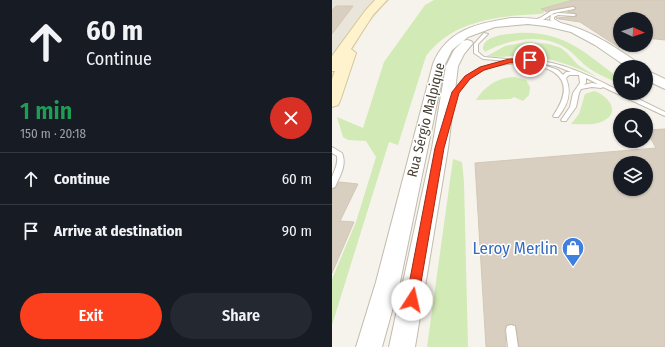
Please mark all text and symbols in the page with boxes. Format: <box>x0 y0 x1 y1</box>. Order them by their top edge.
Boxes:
north arrow <box>613 12 653 52</box>
map controls <box>613 12 653 196</box>
text: 60 m <box>86 14 143 47</box>
icon: ahead <box>20 16 72 68</box>
pin <box>513 43 547 77</box>
text: Continue <box>86 48 152 70</box>
icon: arrive <box>519 49 541 71</box>
button: sound <box>613 60 653 100</box>
street label: Rua Sérgio Malpique <box>404 61 448 179</box>
text: 1 min <box>20 97 72 125</box>
button: close <box>270 97 312 139</box>
button: search <box>613 108 653 148</box>
text: 150 m · 20:18 <box>20 126 86 141</box>
button: layers <box>613 156 653 196</box>
icon: ahead <box>20 168 42 190</box>
text: Continue <box>54 170 110 188</box>
text: 60 m <box>282 170 312 188</box>
icon: arrive <box>20 220 42 242</box>
text: Arrive at destination <box>54 222 182 240</box>
text: 90 m <box>282 222 312 240</box>
shop icon: Leroy Merlin <box>560 235 586 268</box>
place label: Leroy Merlin <box>472 238 558 259</box>
position arrow <box>391 279 433 321</box>
button: Exit <box>20 293 162 339</box>
button: Share <box>170 293 312 339</box>

